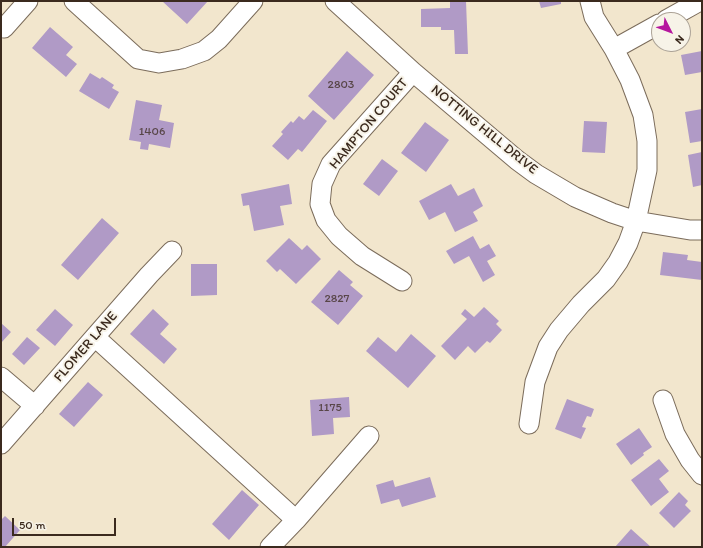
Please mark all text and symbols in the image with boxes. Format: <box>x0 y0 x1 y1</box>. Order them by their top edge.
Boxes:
north arrow <box>651 12 691 52</box>
text: N <box>672 33 687 47</box>
street label: HAMPTON COURT <box>326 75 412 173</box>
house number: 2803 <box>328 78 354 92</box>
street label: NOTTING HILL DRIVE <box>427 82 541 178</box>
house number: 1406 <box>139 125 165 139</box>
house number: 2827 <box>324 292 350 306</box>
street label: FLOMER LANE <box>51 308 121 386</box>
house number: 1175 <box>318 401 342 415</box>
scale bar <box>14 510 118 536</box>
text: 50 m <box>19 518 45 532</box>

